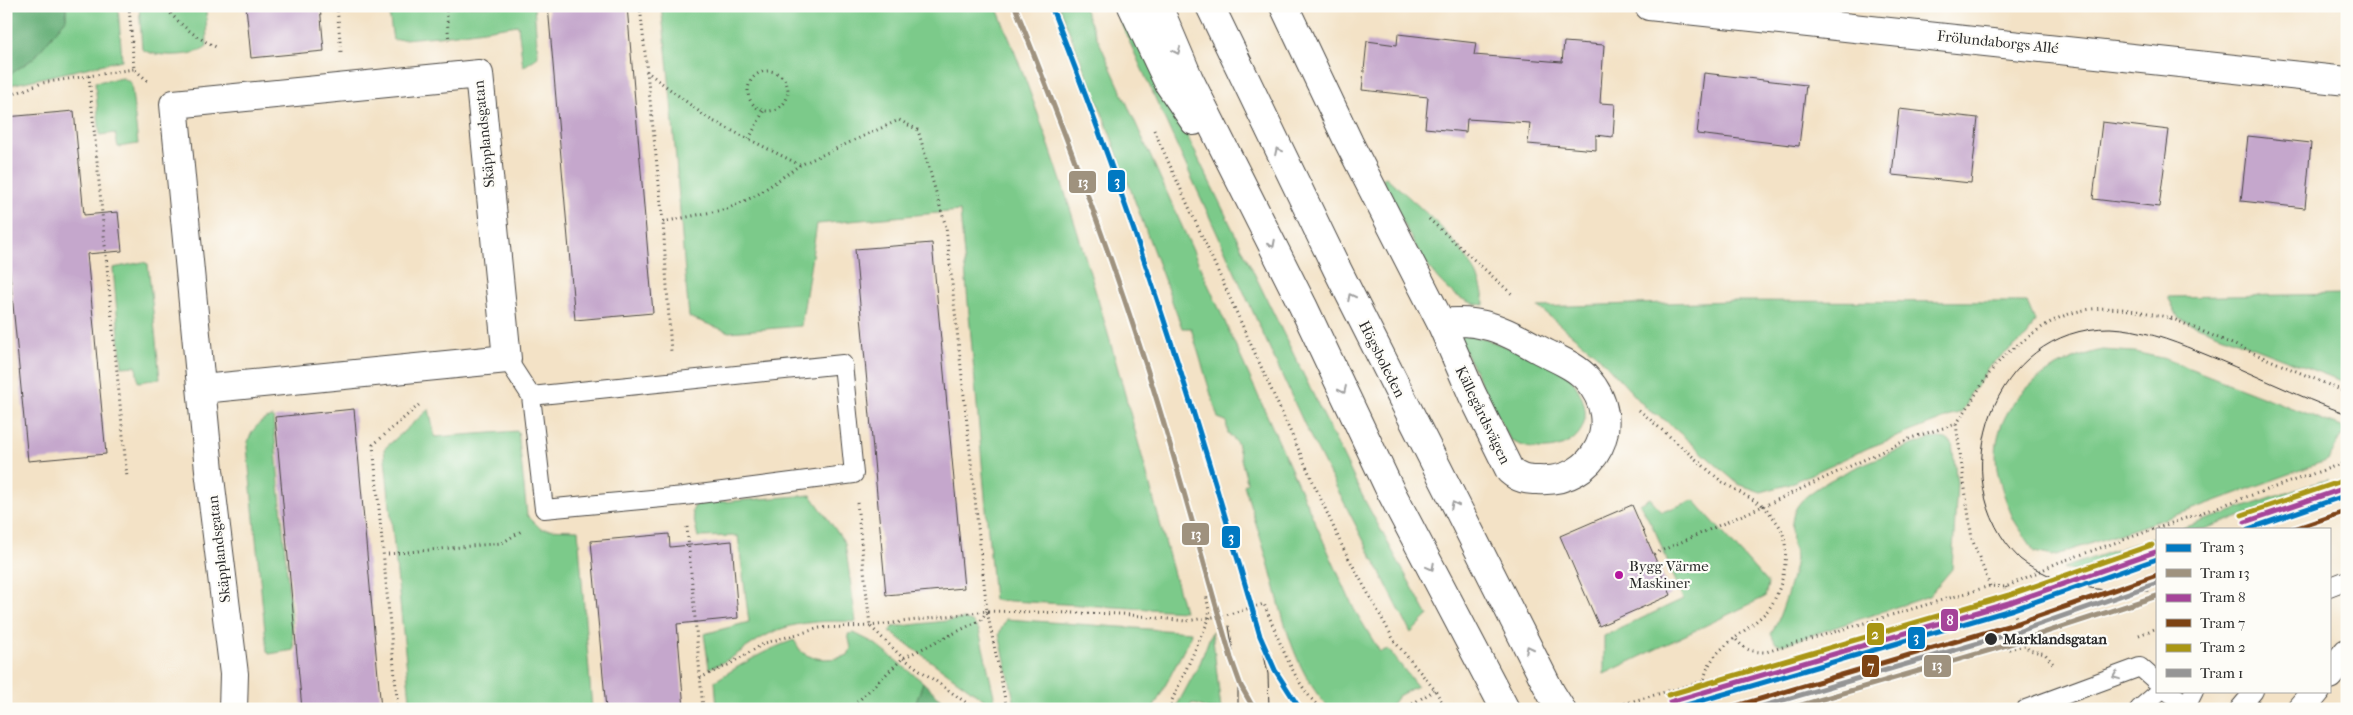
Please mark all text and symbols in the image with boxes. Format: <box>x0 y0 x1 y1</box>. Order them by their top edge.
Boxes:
street label: Frölundaborgs Allé <box>1936 27 2060 57</box>
one-way arrow <box>1171 46 1182 55</box>
street label: Skäpplandsgatan <box>469 79 499 189</box>
one-way arrow <box>1274 147 1285 156</box>
line badge: 3 <box>1107 169 1126 193</box>
line badge: 13 <box>1068 170 1097 194</box>
text: 3 <box>1114 173 1120 190</box>
text: 13 <box>1078 174 1089 191</box>
one-way arrow <box>1266 239 1276 248</box>
one-way arrow <box>1347 293 1357 302</box>
street label: Högsboleden <box>1355 318 1409 401</box>
street label: Källegårdsvägen <box>1451 363 1515 467</box>
one-way arrow <box>1337 385 1347 394</box>
street label: Skäpplandsgatan <box>203 494 235 604</box>
one-way arrow <box>1450 501 1460 510</box>
line badge: 13 <box>1181 522 1210 546</box>
line badge: 3 <box>1221 525 1241 549</box>
text: 13 <box>1191 526 1202 543</box>
legend <box>2156 528 2330 692</box>
text: 3 <box>1228 529 1234 546</box>
text: Tram 3 <box>2200 538 2244 556</box>
place label: Bygg Värme Maskiner <box>1629 557 1709 592</box>
one-way arrow <box>1425 561 1435 570</box>
text: Tram 13 <box>2200 564 2250 582</box>
marker: Bygg Värme Maskiner <box>1613 569 1625 581</box>
text: Tram 8 <box>2200 588 2246 606</box>
line badge: 8 <box>1940 608 1959 632</box>
text: 8 <box>1946 612 1954 629</box>
text: Tram 7 <box>2200 614 2245 632</box>
line badge: 2 <box>1866 622 1885 646</box>
text: 2 <box>1871 626 1879 643</box>
line badge: 3 <box>1907 626 1926 650</box>
text: 3 <box>1913 629 1919 646</box>
place label: Marklandsgatan <box>2002 630 2107 648</box>
marker: Marklandsgatan <box>1983 631 1999 647</box>
text: Tram 2 <box>2200 638 2246 656</box>
one-way arrow <box>1525 646 1535 655</box>
line badge: 7 <box>1861 654 1880 678</box>
line badge: 13 <box>1923 654 1952 678</box>
text: 13 <box>1932 657 1943 674</box>
text: 7 <box>1867 658 1875 675</box>
text: Tram 1 <box>2200 664 2243 682</box>
one-way arrow <box>2112 670 2121 680</box>

